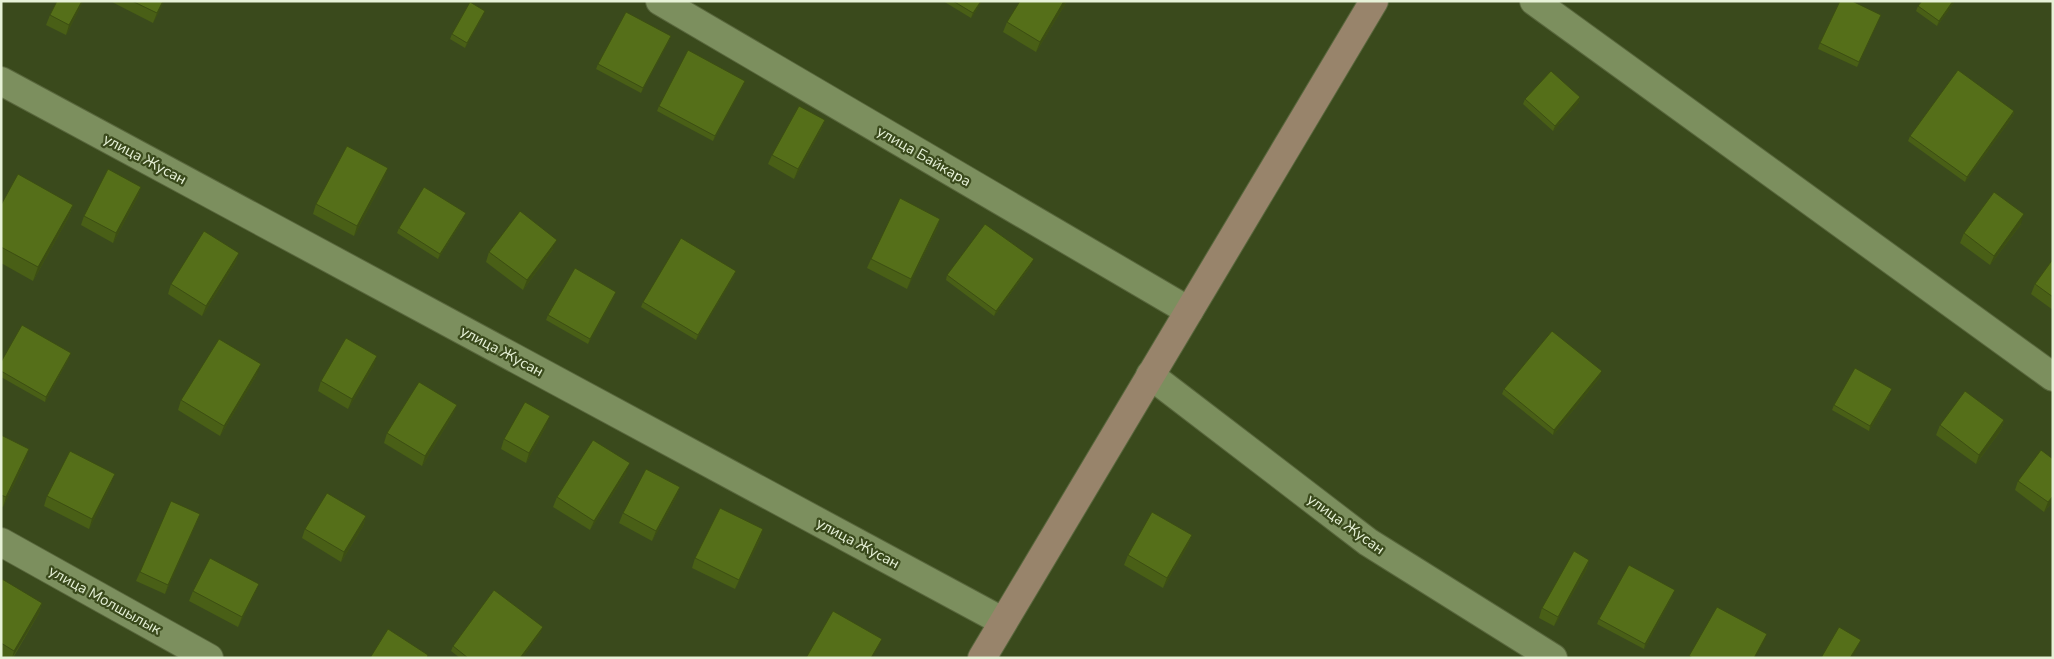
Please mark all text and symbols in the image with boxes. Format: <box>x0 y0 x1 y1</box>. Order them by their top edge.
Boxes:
street label: улица Байкара <box>873 121 975 191</box>
street label: улица Жусан <box>100 129 190 189</box>
street label: улица Жусан <box>457 321 547 381</box>
street label: улица Жусан <box>1303 489 1389 559</box>
street label: улица Жусан <box>813 513 903 573</box>
street label: улица Молшылык <box>45 561 165 639</box>

